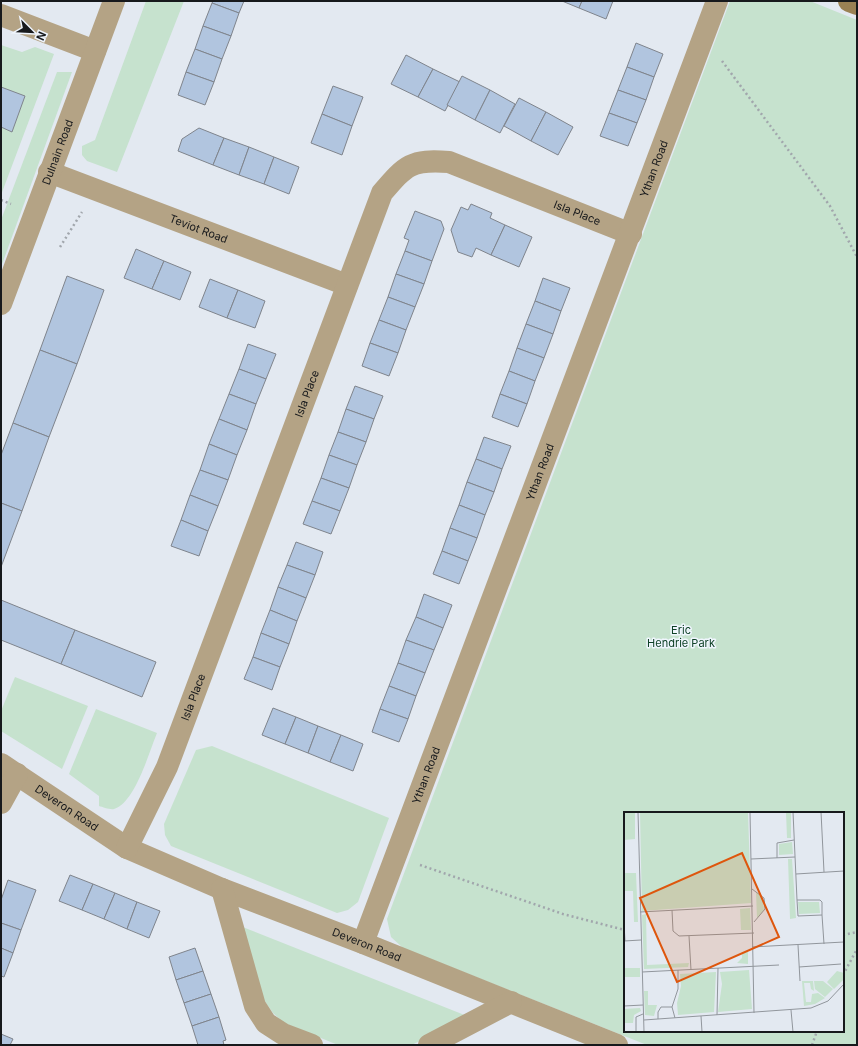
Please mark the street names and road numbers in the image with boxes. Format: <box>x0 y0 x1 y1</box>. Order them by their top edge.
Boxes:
street label: Dulnain Road <box>39 118 76 187</box>
street label: Ythan Road <box>637 138 671 199</box>
street label: Isla Place <box>552 197 603 228</box>
street label: Teviot Road <box>168 211 230 246</box>
street label: Isla Place <box>292 368 322 419</box>
street label: Ythan Road <box>523 442 557 503</box>
street label: Isla Place <box>178 672 208 723</box>
street label: Ythan Road <box>409 745 443 806</box>
street label: Deveron Road <box>32 782 101 834</box>
street label: Deveron Road <box>330 925 403 965</box>

